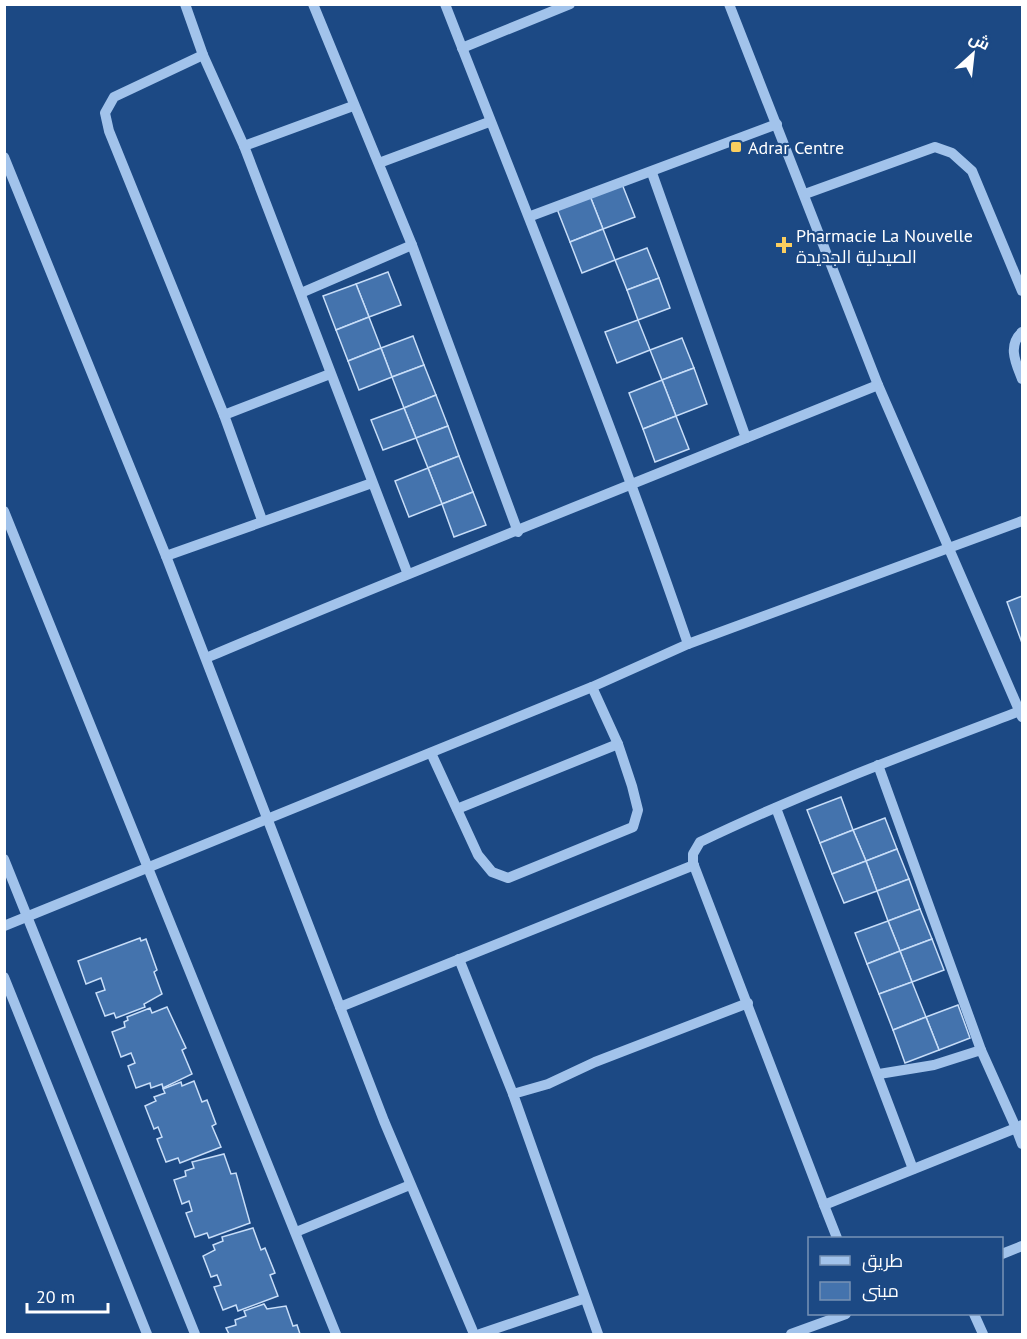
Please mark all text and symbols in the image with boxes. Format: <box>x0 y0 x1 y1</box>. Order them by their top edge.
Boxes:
north arrow <box>943 24 1003 84</box>
text: ش <box>966 27 993 54</box>
place label: Adrar Centre <box>748 136 844 159</box>
marker: Adrar Centre <box>729 140 743 154</box>
place label: Pharmacie La Nouvelle الصيدلية الجديدة <box>796 224 973 268</box>
marker: Pharmacie La Nouvelle الصيدلية الجديدة <box>777 238 791 252</box>
legend <box>808 1237 1003 1315</box>
text: طريق <box>862 1249 903 1273</box>
scale bar <box>27 1276 108 1314</box>
text: مبنى <box>862 1279 899 1302</box>
text: 20 m <box>36 1285 75 1308</box>

